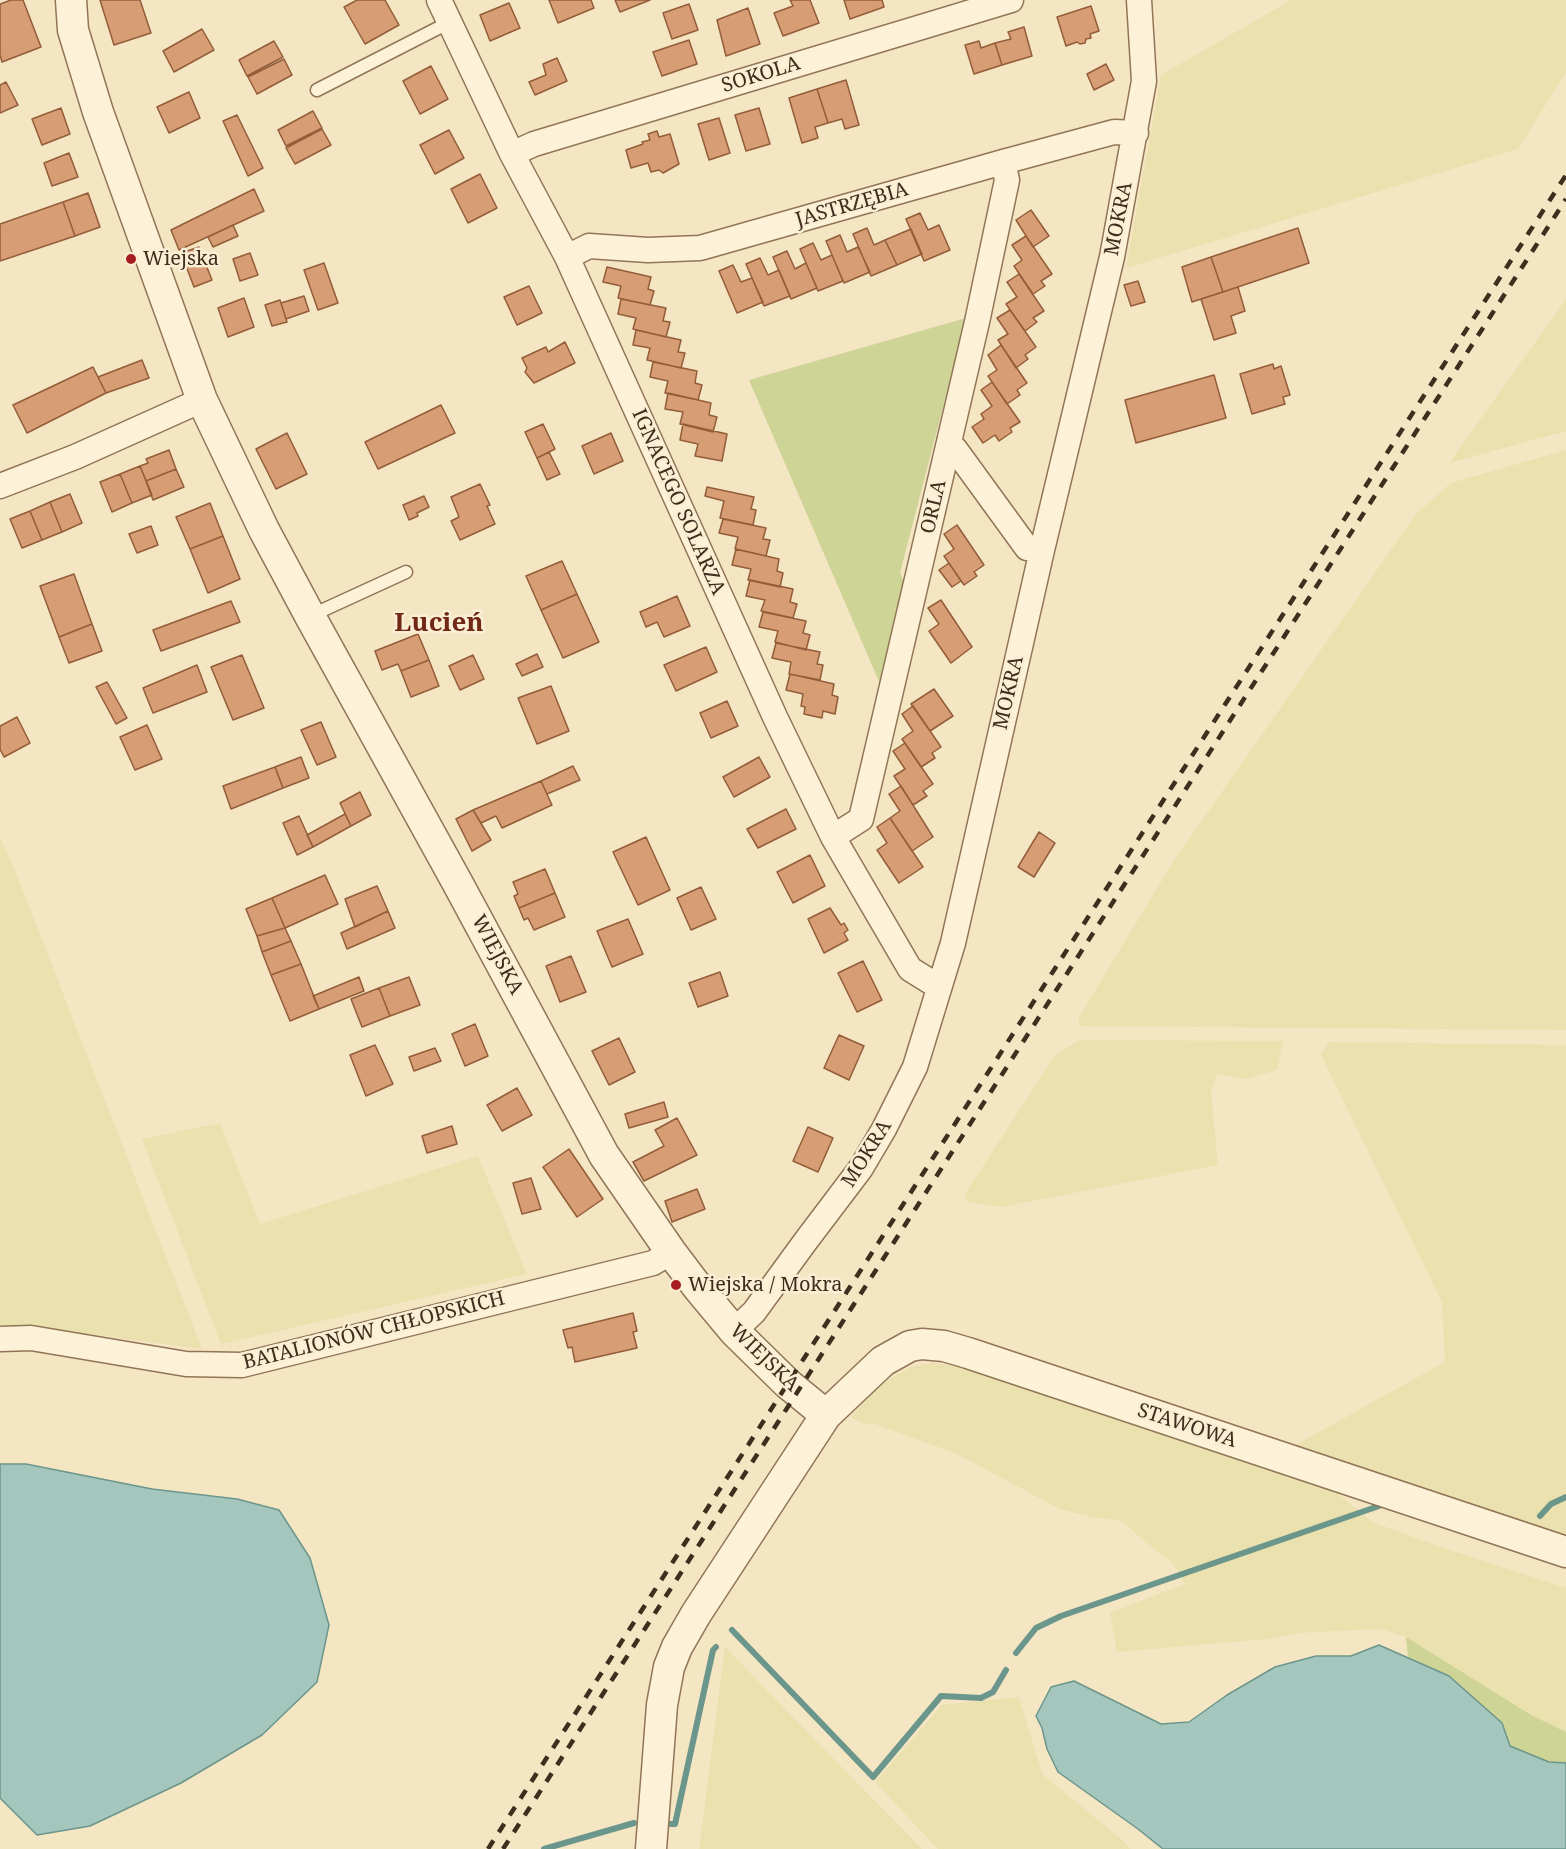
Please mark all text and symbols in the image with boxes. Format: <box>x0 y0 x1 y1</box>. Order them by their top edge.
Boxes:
street label: SOKOLA <box>719 52 803 98</box>
street label: JASTRZĘBIA <box>793 177 911 233</box>
street label: MOKRA <box>1100 180 1138 258</box>
place label: Wiejska <box>143 247 219 271</box>
marker: Wiejska <box>124 252 138 266</box>
street label: IGNACEGO SOLARZA <box>626 405 730 599</box>
street label: ORLA <box>916 478 952 536</box>
district label: Lucień <box>394 608 484 640</box>
street label: MOKRA <box>989 654 1029 732</box>
street label: WIEJSKA <box>466 911 528 999</box>
street label: MOKRA <box>837 1116 897 1192</box>
place label: Wiejska / Mokra <box>688 1273 842 1297</box>
marker: Wiejska / Mokra <box>669 1278 683 1292</box>
street label: BATALIONÓW CHŁOPSKICH <box>241 1287 507 1375</box>
street label: WIEJSKA <box>724 1319 804 1397</box>
street label: STAWOWA <box>1134 1399 1240 1453</box>

